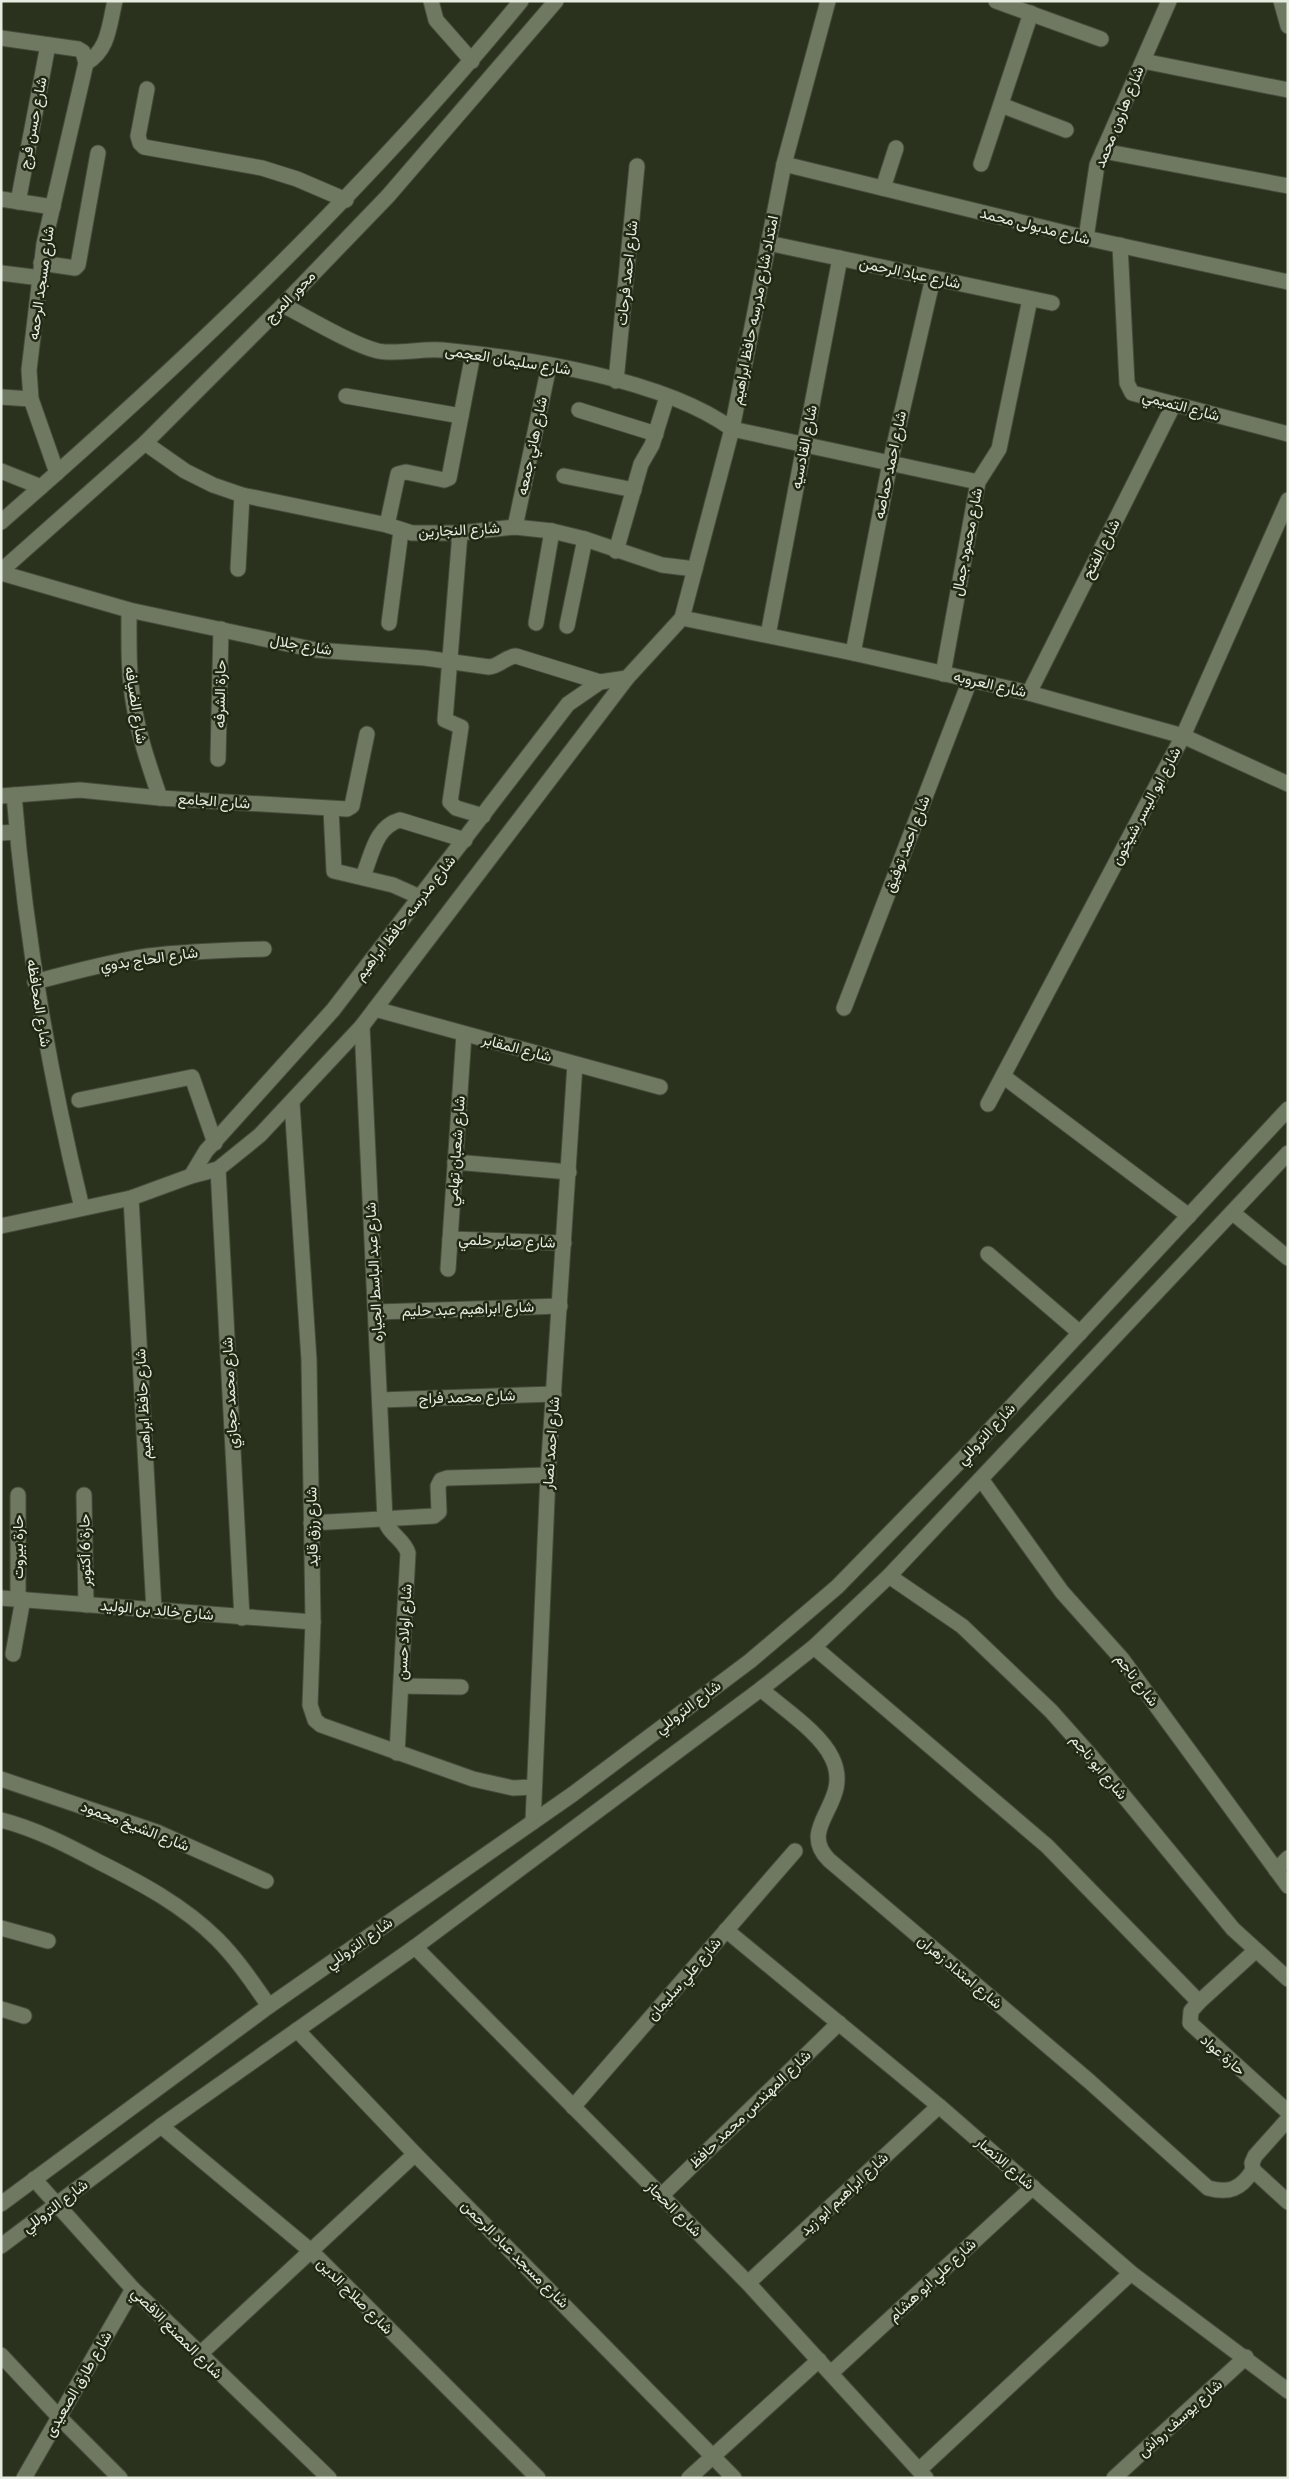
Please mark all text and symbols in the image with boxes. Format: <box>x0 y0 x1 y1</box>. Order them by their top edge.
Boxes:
street label: شارع هارون محمد <box>1090 63 1149 171</box>
street label: شارع حسن فرج <box>15 75 53 171</box>
street label: شارع مدبولى محمد <box>978 204 1092 250</box>
street label: امتداد شارع مدرسه حافظ ابراهيم <box>728 214 784 407</box>
street label: شارع احمد فرحات <box>613 219 643 327</box>
street label: شارع مسجد الرحمه <box>24 225 60 341</box>
street label: شارع عباد الرحمن <box>857 253 962 294</box>
street label: محور المرج <box>261 267 321 328</box>
street label: شارع سليمان العجمى <box>444 341 572 381</box>
street label: شارع التميمي <box>1139 387 1222 429</box>
street label: شارع هاني جمعه <box>513 395 555 498</box>
street label: شارع القادسيه <box>787 403 823 491</box>
street label: شارع احمد حماصه <box>870 409 912 521</box>
street label: شارع محمود جمال <box>948 486 988 598</box>
street label: شارع الفتح <box>1078 516 1126 583</box>
street label: شارع النجارين <box>418 519 501 543</box>
street label: شارع جلال <box>268 631 333 661</box>
street label: حارة الشرفه <box>210 660 230 728</box>
street label: شارع الضيافه <box>119 665 151 746</box>
street label: شارع العروبه <box>951 667 1028 703</box>
street label: شارع ابو اليسر شيخون <box>1107 744 1187 869</box>
street label: شارع الجامع <box>177 789 251 815</box>
street label: شارع احمد توفيق <box>880 793 936 896</box>
street label: شارع مدرسه حافظ ابراهيم <box>351 852 461 985</box>
street label: شارع الحاج بدوي <box>99 943 200 979</box>
street label: شارع المحافظه <box>21 958 55 1049</box>
street label: شارع المقابر <box>479 1030 554 1068</box>
street label: شارع شعبان تهامي <box>443 1095 473 1207</box>
street label: شارع عبد الباسط الجياره <box>361 1201 389 1342</box>
street label: شارع صابر حلمي <box>458 1230 556 1256</box>
street label: شارع ابراهيم عبد حليم <box>401 1298 535 1322</box>
street label: شارع محمد حجازي <box>218 1336 246 1449</box>
street label: شارع حافظ ابراهيم <box>131 1348 157 1460</box>
street label: شارع محمد فراج <box>418 1386 516 1410</box>
street label: شارع احمد نصار <box>539 1396 565 1491</box>
street label: شارع التروللي <box>953 1399 1022 1471</box>
street label: شارع رزق قايد <box>302 1486 324 1567</box>
street label: حارة 6 أكتوبر <box>75 1514 95 1587</box>
street label: حارة بيروت <box>9 1515 27 1579</box>
street label: شارع اولاد حسن <box>392 1583 418 1681</box>
street label: شارع خالد بن الوليد <box>99 1596 215 1626</box>
street label: شارع ناجم <box>1110 1650 1163 1711</box>
street label: شارع التروللي <box>652 1676 727 1741</box>
street label: شارع ابو ناجم <box>1065 1731 1131 1805</box>
street label: شارع الشيخ محمود <box>78 1797 192 1857</box>
street label: شارع التروللي <box>322 1913 398 1976</box>
street label: شارع امتداد زهران <box>913 1931 1006 2014</box>
street label: شارع علي سليمان <box>643 1934 728 2027</box>
street label: حارة عواد <box>1197 2031 1249 2079</box>
street label: شارع المهندس محمد حافظ <box>685 2046 816 2173</box>
street label: شارع الانصار <box>970 2132 1038 2195</box>
street label: شارع ابراهيم ابو زيد <box>796 2148 893 2241</box>
street label: شارع التروللي <box>19 2175 94 2240</box>
street label: شارع الحجاز <box>640 2177 706 2242</box>
street label: شارع مسجد عباد الرحمن <box>456 2196 573 2313</box>
street label: شارع علي ابو هشام <box>884 2235 982 2328</box>
street label: شارع صلاح الدين <box>312 2254 397 2339</box>
street label: شارع المصنع الاقصي <box>125 2284 227 2385</box>
street label: شارع طارق الصعيدى <box>40 2328 117 2441</box>
street label: شارع يوسف رواش <box>1134 2375 1227 2462</box>

